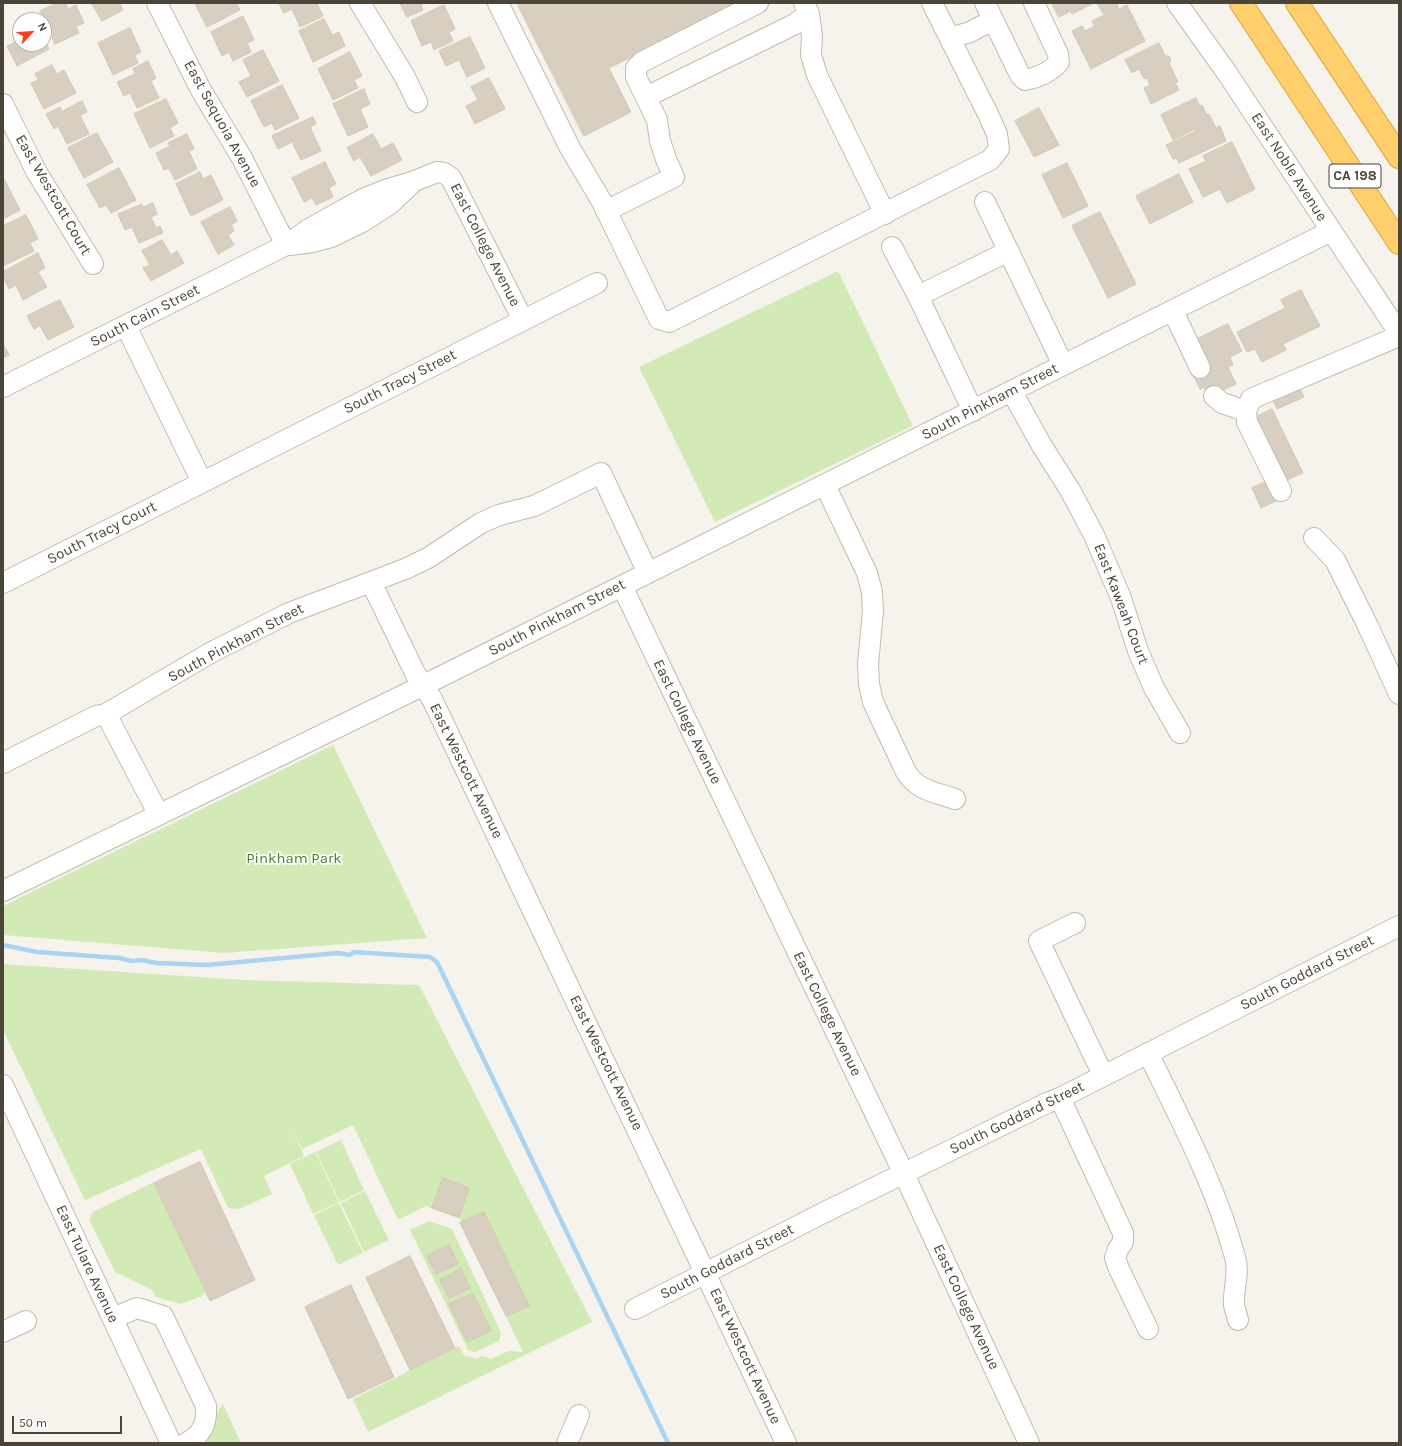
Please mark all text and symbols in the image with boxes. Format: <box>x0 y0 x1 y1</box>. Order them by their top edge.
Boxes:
north arrow <box>12 12 52 52</box>
text: N <box>35 21 50 33</box>
street label: East Sequoia Avenue <box>180 57 264 191</box>
street label: East Noble Avenue <box>1247 109 1331 225</box>
street label: East Westcott Court <box>11 132 95 258</box>
road number: CA 198 <box>1329 164 1381 188</box>
street label: East College Avenue <box>446 180 524 310</box>
street label: South Cain Street <box>87 281 203 351</box>
street label: South Tracy Street <box>341 346 459 418</box>
street label: South Pinkham Street <box>919 360 1061 444</box>
street label: South Tracy Court <box>44 498 160 568</box>
street label: East Kaweah Court <box>1090 541 1152 667</box>
street label: South Pinkham Street <box>486 576 628 660</box>
street label: South Pinkham Street <box>165 600 307 686</box>
street label: East College Avenue <box>649 657 725 787</box>
street label: East Westcott Avenue <box>425 701 507 841</box>
park label: Pinkham Park <box>246 850 342 868</box>
street label: South Goddard Street <box>1237 931 1377 1015</box>
street label: East College Avenue <box>789 949 865 1079</box>
street label: East Westcott Avenue <box>565 993 647 1133</box>
street label: South Goddard Street <box>947 1078 1087 1158</box>
street label: East Tulare Avenue <box>52 1202 122 1326</box>
street label: South Goddard Street <box>657 1220 797 1304</box>
street label: East College Avenue <box>929 1241 1003 1373</box>
street label: East Westcott Avenue <box>706 1285 784 1427</box>
scale bar <box>14 1408 124 1434</box>
text: 50 m <box>19 1416 47 1430</box>

